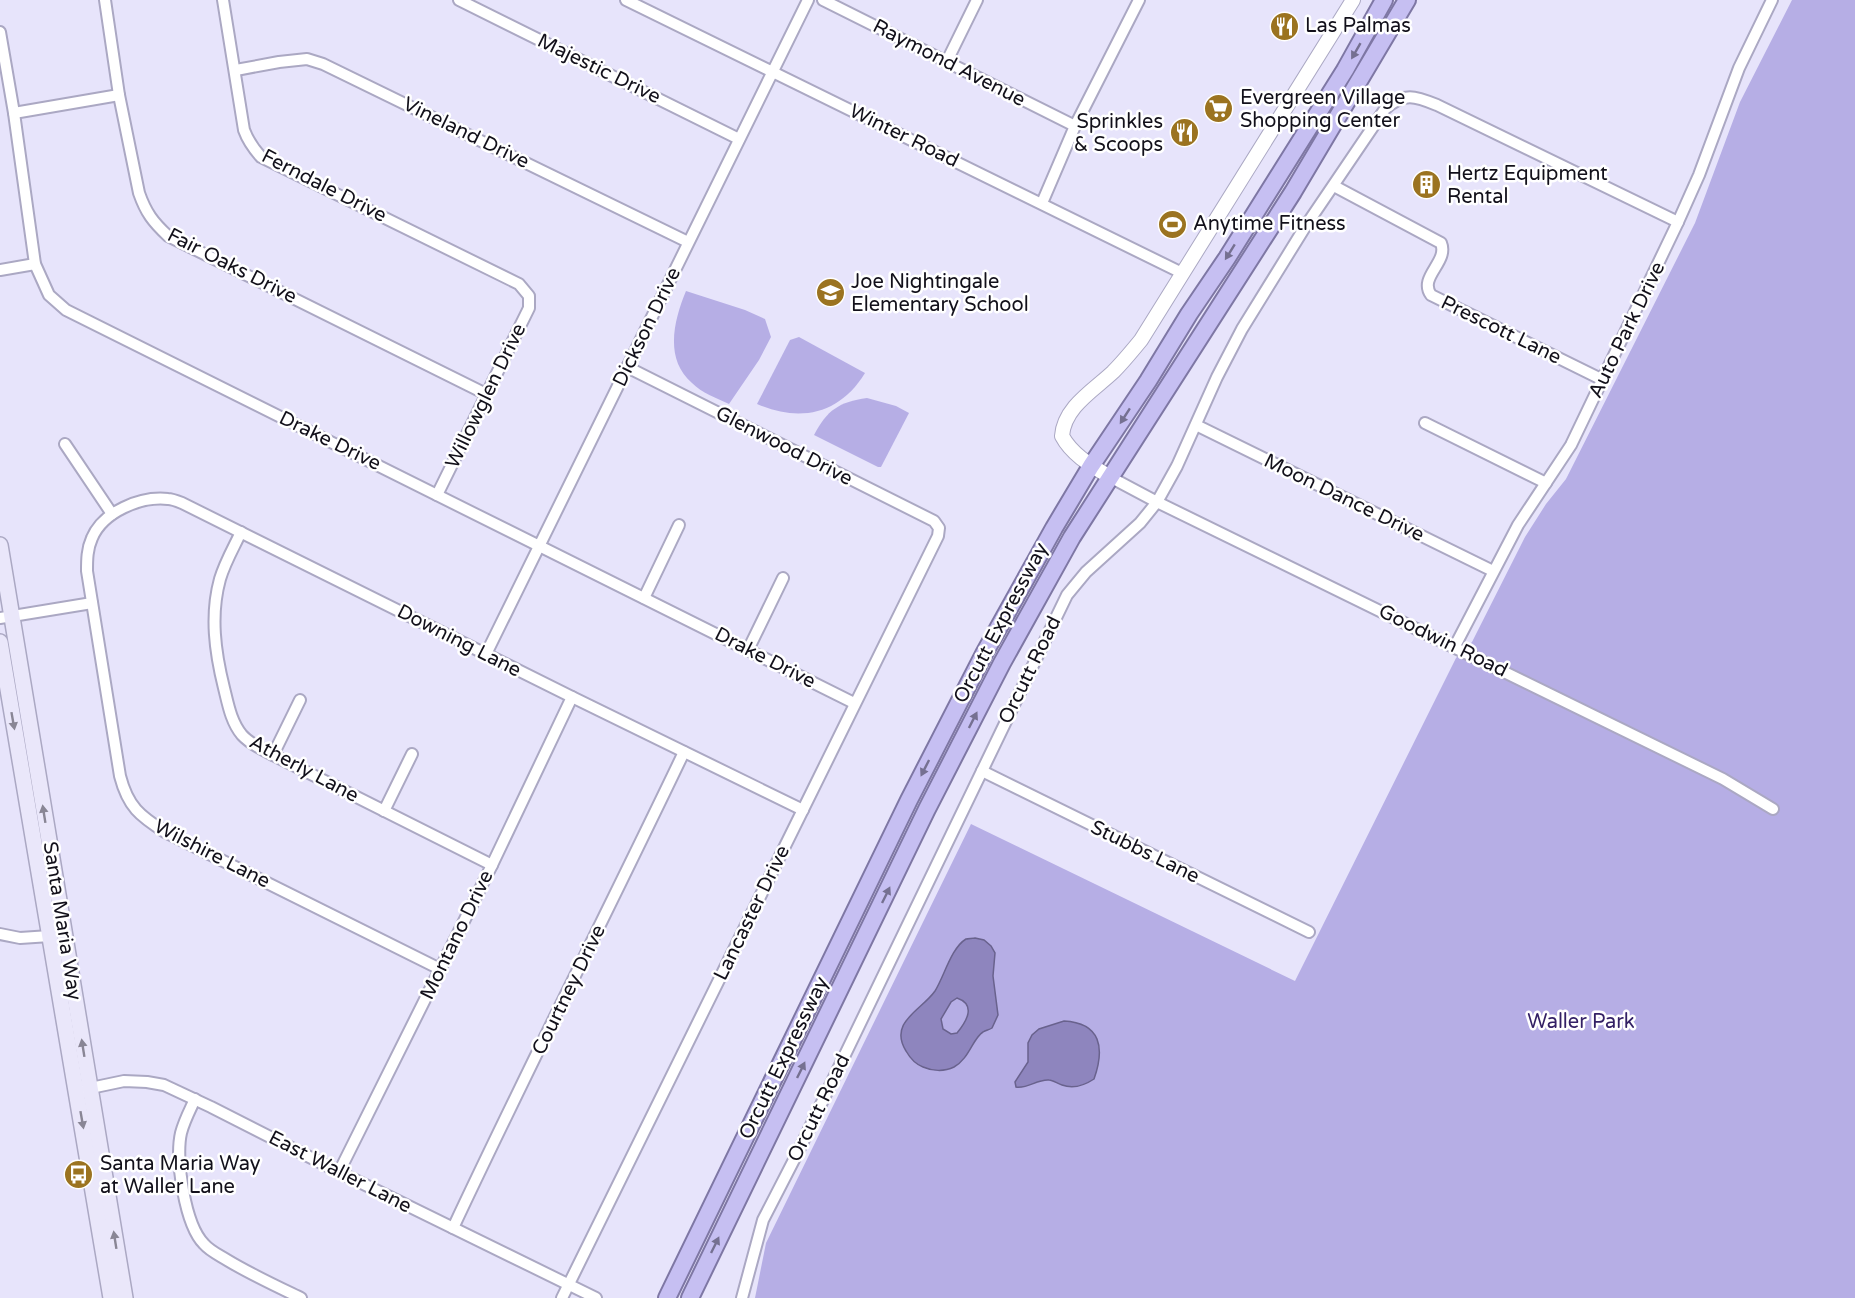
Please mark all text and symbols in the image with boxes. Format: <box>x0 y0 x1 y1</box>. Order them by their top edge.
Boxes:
restaurant icon: Las Palmas <box>1268 10 1300 42</box>
street label: Raymond Avenue <box>869 14 1029 112</box>
place label: Las Palmas <box>1305 14 1411 38</box>
street label: Majestic Drive <box>533 29 665 109</box>
one-way arrow <box>1351 43 1361 60</box>
place label: Evergreen Village Shopping Center <box>1240 86 1405 133</box>
street label: Vineland Drive <box>399 92 533 174</box>
supermarket icon: Evergreen Village Shopping Center <box>1203 93 1235 125</box>
street label: Winter Road <box>845 99 963 173</box>
place label: Sprinkles & Scoops <box>1074 110 1163 157</box>
restaurant icon: Sprinkles & Scoops <box>1168 117 1200 149</box>
street label: Ferndale Drive <box>257 144 391 228</box>
place label: Hertz Equipment Rental <box>1447 162 1608 209</box>
building icon: Hertz Equipment Rental <box>1410 169 1442 201</box>
sports icon: Anytime Fitness <box>1156 208 1188 240</box>
place label: Anytime Fitness <box>1193 212 1346 236</box>
street label: Fair Oaks Drive <box>163 223 301 309</box>
one-way arrow <box>1225 244 1236 260</box>
street label: Auto Park Drive <box>1584 258 1670 402</box>
street label: Dickson Drive <box>608 263 686 391</box>
place label: Joe Nightingale Elementary School <box>851 270 1029 317</box>
school or university icon: Joe Nightingale Elementary School <box>814 277 846 309</box>
street label: Prescott Lane <box>1437 291 1565 369</box>
street label: Willowglen Drive <box>441 320 531 472</box>
street label: Glenwood Drive <box>711 401 857 491</box>
street label: Drake Drive <box>275 406 385 476</box>
one-way arrow <box>1119 408 1130 424</box>
street label: Moon Dance Drive <box>1260 449 1428 547</box>
street label: Orcutt Expressway <box>949 538 1054 707</box>
street label: Downing Lane <box>393 599 525 683</box>
street label: Goodwin Road <box>1375 599 1511 683</box>
street label: Orcutt Road <box>994 612 1066 728</box>
street label: Drake Drive <box>710 622 820 694</box>
one-way arrow <box>9 711 18 730</box>
one-way arrow <box>968 711 978 728</box>
street label: Atherly Lane <box>245 730 363 808</box>
one-way arrow <box>921 759 931 777</box>
one-way arrow <box>39 805 48 824</box>
street label: Wilshire Lane <box>150 815 274 893</box>
street label: Stubbs Lane <box>1087 815 1203 889</box>
street label: Santa Maria Way <box>38 840 86 1002</box>
street label: Lancaster Drive <box>709 842 795 984</box>
street label: Montano Drive <box>415 866 499 1004</box>
one-way arrow <box>882 886 891 903</box>
street label: Courtney Drive <box>527 921 611 1059</box>
street label: Orcutt Expressway <box>734 972 834 1143</box>
park label: Waller Park <box>1527 1010 1635 1034</box>
one-way arrow <box>78 1038 87 1057</box>
street label: Orcutt Road <box>783 1050 855 1166</box>
one-way arrow <box>796 1062 806 1079</box>
one-way arrow <box>77 1110 86 1129</box>
street label: East Waller Lane <box>264 1126 416 1218</box>
place label: Santa Maria Way at Waller Lane <box>100 1152 261 1199</box>
bus stop icon: Santa Maria Way at Waller Lane <box>63 1159 95 1191</box>
one-way arrow <box>111 1231 120 1250</box>
one-way arrow <box>711 1237 720 1254</box>

